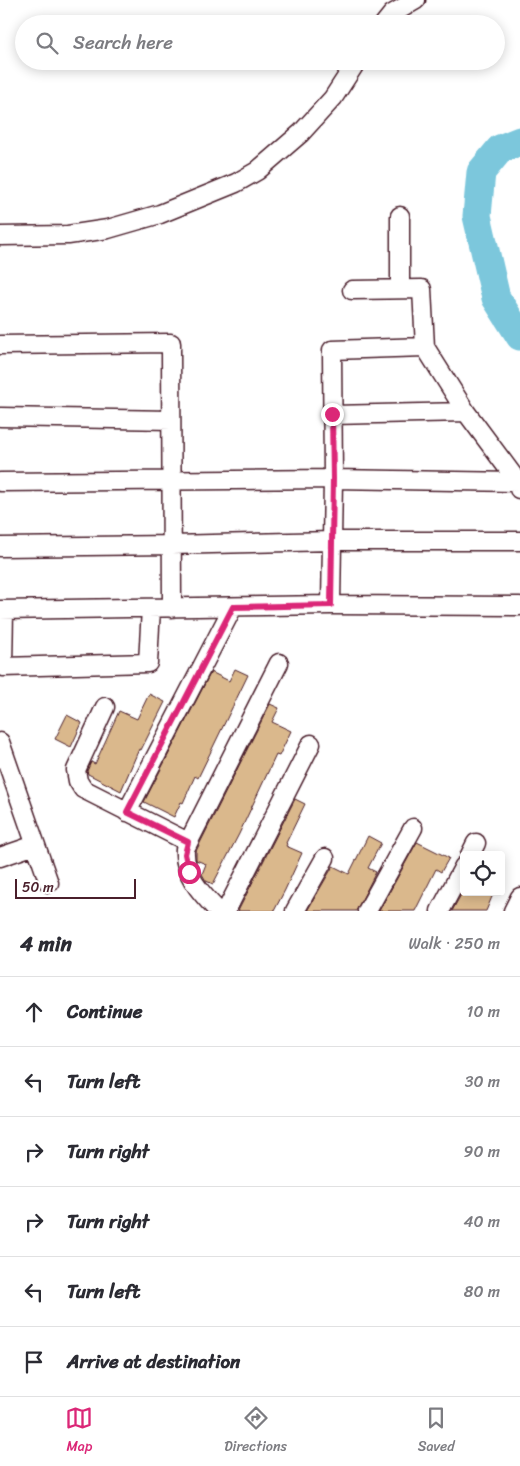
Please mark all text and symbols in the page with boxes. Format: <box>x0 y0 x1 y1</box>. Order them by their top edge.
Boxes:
search box <box>15 15 505 70</box>
text: Search here <box>73 26 173 59</box>
icon: search <box>33 29 61 57</box>
route end <box>321 403 344 426</box>
map controls <box>460 851 505 896</box>
button: locate <box>460 851 505 896</box>
route start <box>178 861 201 884</box>
text: 50 m <box>22 875 54 900</box>
scale bar <box>15 876 136 899</box>
text: 4 min <box>20 925 72 963</box>
text: Walk · 250 m <box>408 929 500 958</box>
text: Continue <box>67 995 143 1028</box>
text: 10 m <box>467 997 500 1026</box>
icon: ahead <box>20 998 48 1026</box>
text: Turn left <box>67 1065 140 1098</box>
text: 30 m <box>465 1067 500 1096</box>
icon: left <box>20 1068 48 1096</box>
text: Turn right <box>67 1135 149 1168</box>
text: 90 m <box>464 1137 500 1166</box>
icon: right <box>20 1138 48 1166</box>
text: Turn right <box>67 1205 149 1238</box>
text: 40 m <box>463 1207 500 1236</box>
icon: right <box>20 1208 48 1236</box>
text: Turn left <box>67 1275 140 1308</box>
text: 80 m <box>464 1277 500 1306</box>
icon: left <box>20 1278 48 1306</box>
text: Arrive at destination <box>67 1345 240 1378</box>
icon: arrive <box>20 1348 48 1376</box>
tab: Map <box>65 1404 93 1459</box>
tab: Directions <box>224 1404 287 1459</box>
tab: Saved <box>418 1404 455 1459</box>

